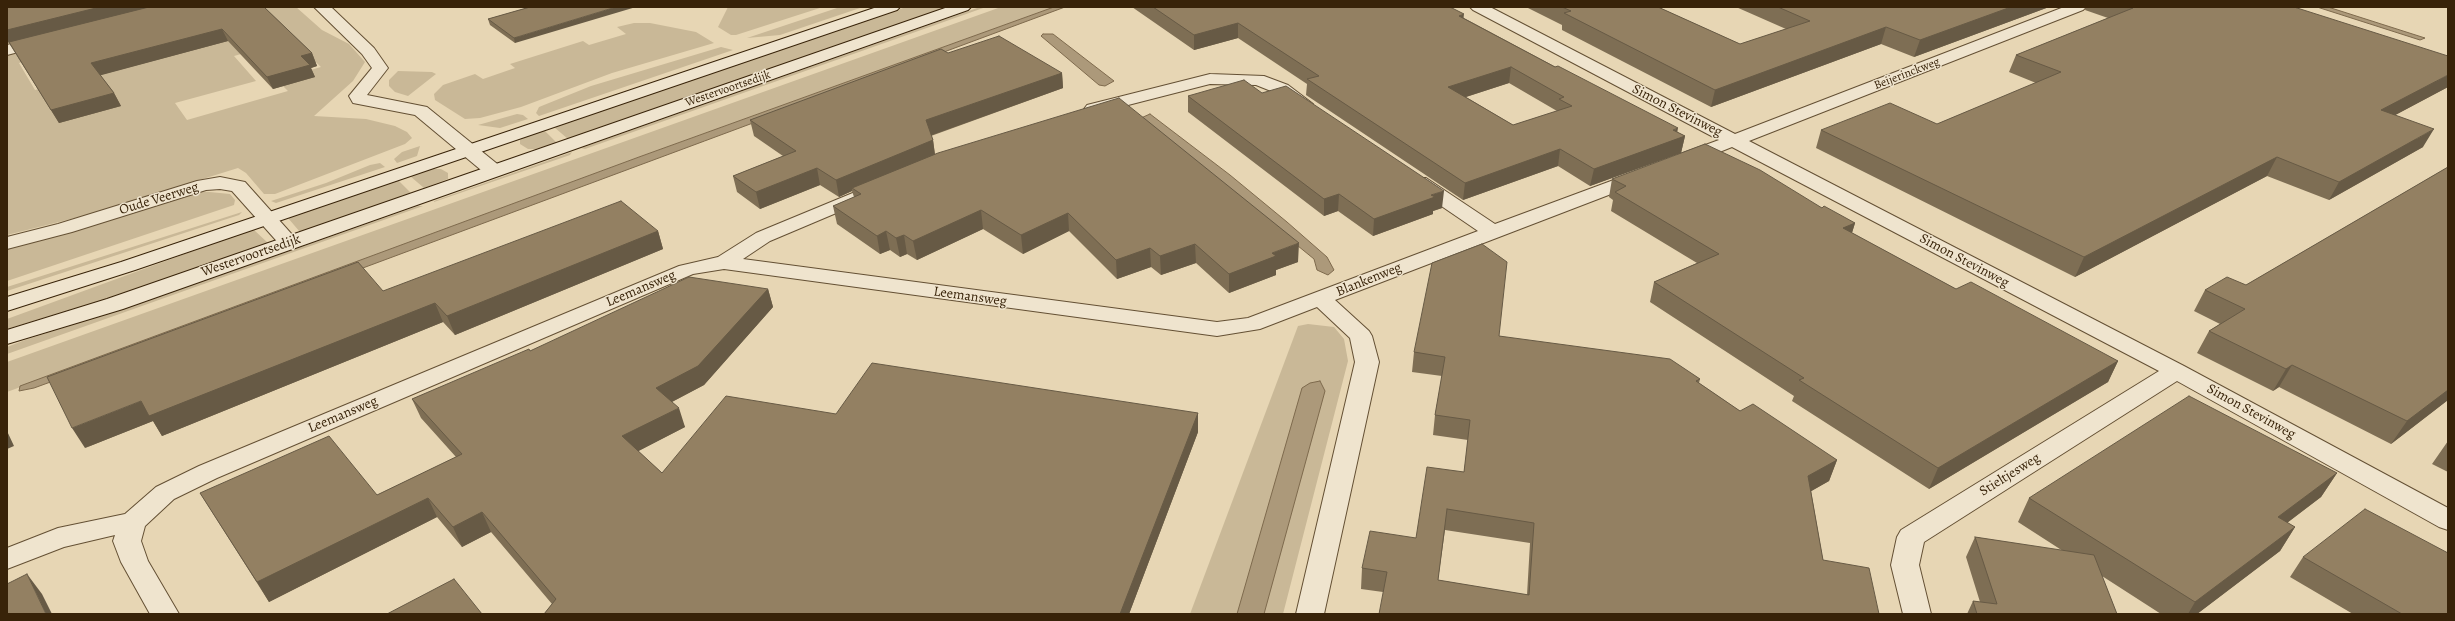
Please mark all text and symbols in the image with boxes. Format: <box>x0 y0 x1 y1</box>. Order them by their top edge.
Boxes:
street label: Beijerinckweg <box>1872 55 1942 93</box>
street label: Westervoortsedijk <box>683 68 773 110</box>
street label: Simon Stevinweg <box>1629 81 1725 141</box>
street label: Oude Veerweg <box>117 179 201 219</box>
street label: Simon Stevinweg <box>1916 230 2012 292</box>
street label: Westervoortsedijk <box>199 231 303 281</box>
street label: Blankenweg <box>1334 259 1404 301</box>
street label: Leemansweg <box>604 267 678 311</box>
street label: Leemansweg <box>932 284 1008 310</box>
street label: Simon Stevinweg <box>2204 381 2298 443</box>
street label: Leemansweg <box>306 393 380 437</box>
street label: Stieltjesweg <box>1977 450 2043 500</box>

